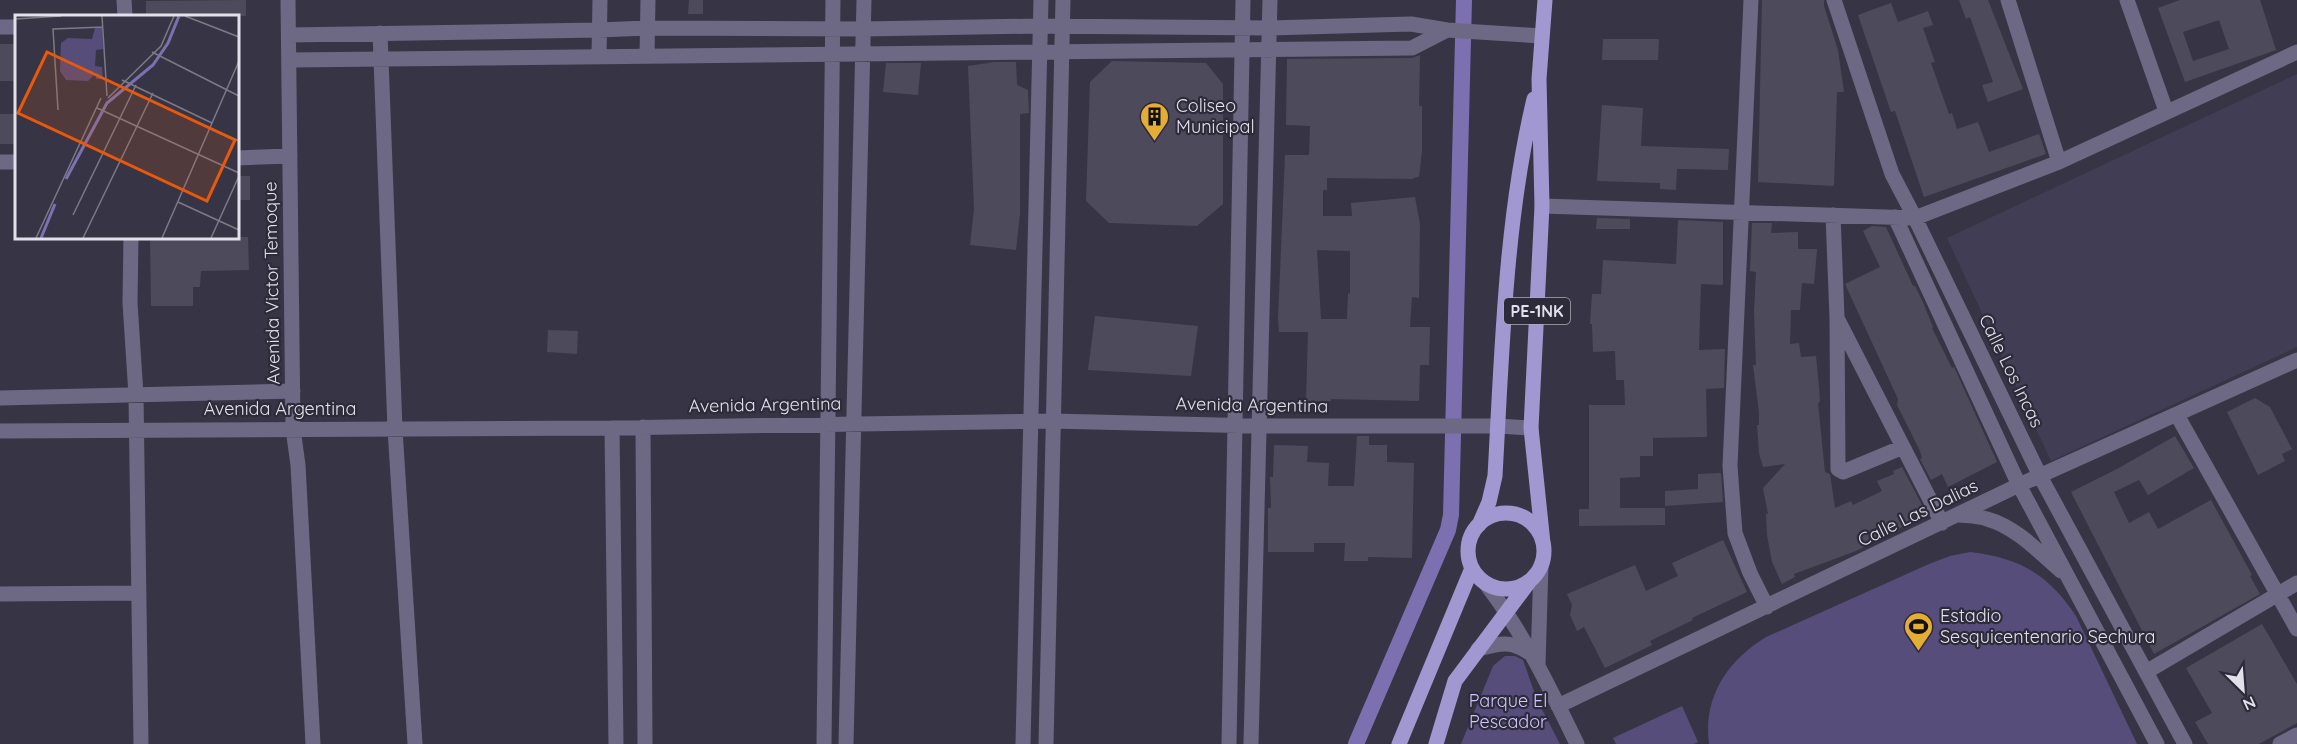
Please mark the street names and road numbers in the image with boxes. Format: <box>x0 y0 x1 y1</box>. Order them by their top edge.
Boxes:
street label: Avenida Victor Temoque <box>258 181 285 385</box>
road number: PE-1NK <box>1504 298 1570 324</box>
street label: Calle Los Incas <box>1974 310 2049 431</box>
street label: Avenida Argentina <box>688 392 842 417</box>
street label: Avenida Argentina <box>1175 392 1329 417</box>
street label: Avenida Argentina <box>204 397 356 420</box>
street label: Calle Las Dalias <box>1854 474 1982 552</box>

